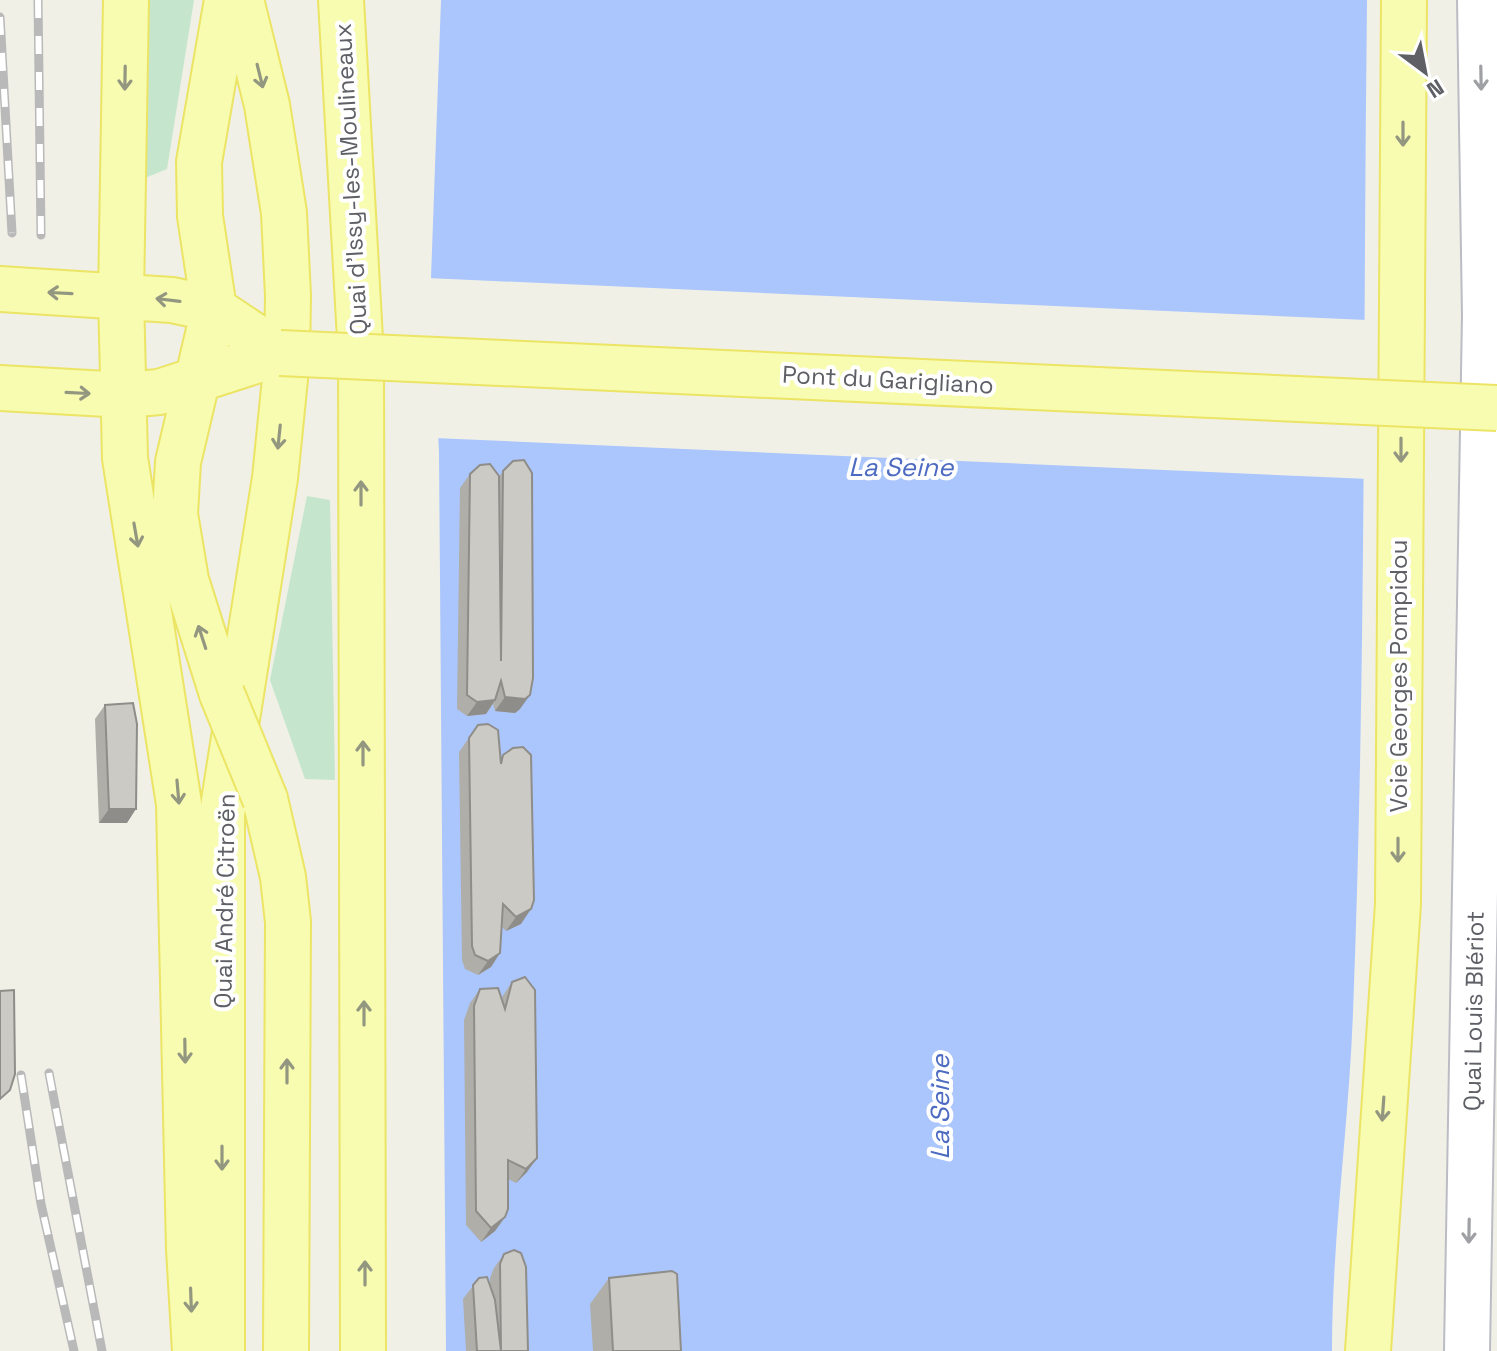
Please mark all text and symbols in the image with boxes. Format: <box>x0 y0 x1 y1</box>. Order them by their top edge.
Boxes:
street label: Quai d'Issy-les-Moulineaux <box>327 22 374 336</box>
north arrow <box>1385 32 1465 112</box>
one-way arrow <box>253 62 268 88</box>
one-way arrow <box>117 64 132 91</box>
one-way arrow <box>1473 64 1489 91</box>
text: N <box>1422 73 1449 105</box>
one-way arrow <box>1395 120 1411 147</box>
one-way arrow <box>47 286 74 301</box>
one-way arrow <box>155 292 181 307</box>
street label: Pont du Garigliano <box>781 358 995 401</box>
one-way arrow <box>64 385 91 400</box>
one-way arrow <box>271 423 286 450</box>
one-way arrow <box>1393 436 1409 463</box>
water label: La Seine <box>849 450 955 484</box>
one-way arrow <box>353 480 369 507</box>
one-way arrow <box>130 522 145 547</box>
street label: Voie Georges Pompidou <box>1383 540 1414 812</box>
one-way arrow <box>194 625 209 650</box>
one-way arrow <box>355 740 371 767</box>
one-way arrow <box>170 778 185 804</box>
street label: Quai André Citroën <box>207 793 242 1009</box>
one-way arrow <box>1390 836 1406 863</box>
street label: Quai Louis Blériot <box>1456 911 1491 1111</box>
one-way arrow <box>356 1000 372 1027</box>
one-way arrow <box>177 1037 192 1064</box>
water label: La Seine <box>923 1053 957 1159</box>
one-way arrow <box>279 1058 295 1085</box>
one-way arrow <box>1375 1095 1390 1122</box>
one-way arrow <box>214 1144 230 1171</box>
one-way arrow <box>1461 1217 1477 1244</box>
one-way arrow <box>357 1260 373 1287</box>
one-way arrow <box>183 1286 198 1313</box>

